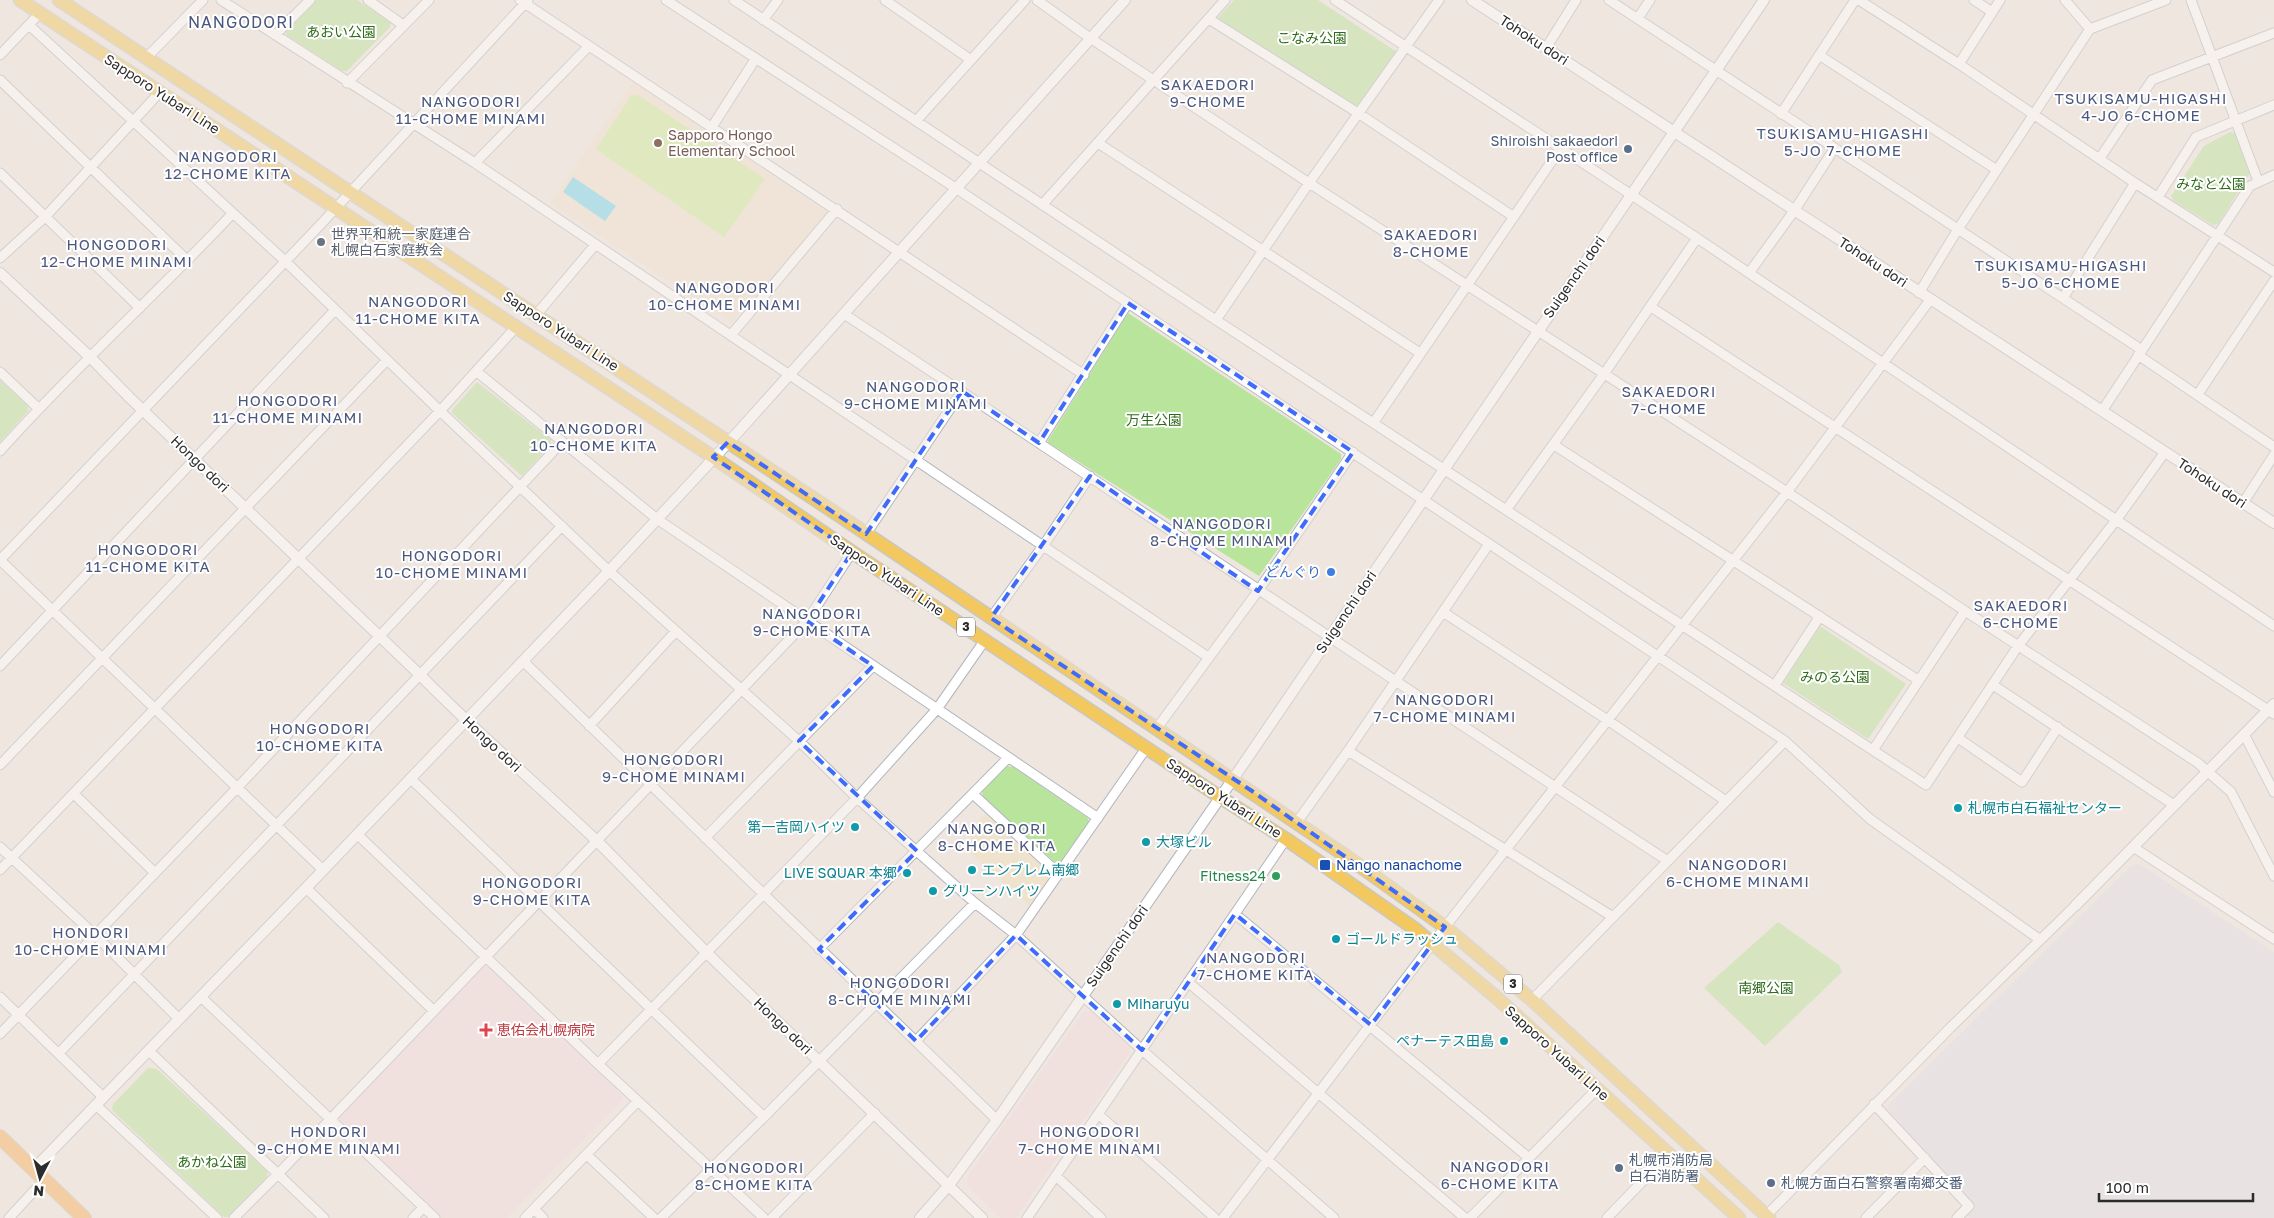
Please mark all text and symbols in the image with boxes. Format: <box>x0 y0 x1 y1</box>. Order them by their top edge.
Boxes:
street label: Tohoku dori <box>1497 11 1572 68</box>
district label: NANGODORI <box>188 12 294 32</box>
park label: あおい公園 <box>306 23 376 40</box>
park label: こなみ公園 <box>1277 29 1347 46</box>
street label: Sapporo Yubari Line <box>101 50 223 137</box>
district label: SAKAEDORI 9-CHOME <box>1161 75 1255 110</box>
district label: TSUKISAMU-HIGASHI 4-JO 6-CHOME <box>2055 89 2227 124</box>
district label: NANGODORI 11-CHOME MINAMI <box>396 92 546 127</box>
district label: TSUKISAMU-HIGASHI 5-JO 7-CHOME <box>1757 124 1929 159</box>
place label: Sapporo Hongo Elementary School <box>668 126 795 159</box>
place label: Shiroishi sakaedori Post office <box>1491 132 1618 165</box>
marker: Sapporo Hongo Elementary School <box>652 137 664 149</box>
marker: Shiroishi sakaedori Post office <box>1622 143 1634 155</box>
district label: NANGODORI 12-CHOME KITA <box>165 147 291 182</box>
park label: みなと公園 <box>2176 175 2246 192</box>
place label: 世界平和統一家庭連合 札幌白石家庭教会 <box>331 225 471 258</box>
district label: SAKAEDORI 8-CHOME <box>1384 225 1478 260</box>
street label: Suigenchi dori <box>1539 232 1608 321</box>
street label: Tohoku dori <box>1836 233 1911 290</box>
district label: HONGODORI 12-CHOME MINAMI <box>41 235 193 270</box>
marker: 世界平和統一家庭連合 札幌白石家庭教会 <box>315 236 327 248</box>
district label: TSUKISAMU-HIGASHI 5-JO 6-CHOME <box>1975 256 2147 291</box>
district label: NANGODORI 10-CHOME MINAMI <box>649 278 801 313</box>
street label: Sapporo Yubari Line <box>500 287 622 374</box>
district label: NANGODORI 11-CHOME KITA <box>356 292 480 327</box>
district label: NANGODORI 9-CHOME MINAMI <box>844 377 988 412</box>
district label: SAKAEDORI 7-CHOME <box>1622 382 1716 417</box>
district label: HONGODORI 11-CHOME MINAMI <box>213 391 363 426</box>
park label: 万生公園 <box>1126 411 1182 428</box>
district label: NANGODORI 10-CHOME KITA <box>531 419 658 454</box>
street label: Hongo dori <box>168 432 233 496</box>
street label: Tohoku dori <box>2175 454 2250 511</box>
district label: NANGODORI 8-CHOME MINAMI <box>1150 514 1294 549</box>
street label: Sapporo Yubari Line <box>827 530 948 619</box>
district label: HONGODORI 11-CHOME KITA <box>86 540 210 575</box>
district label: HONGODORI 10-CHOME MINAMI <box>376 546 528 581</box>
place label: どんぐり <box>1265 563 1321 580</box>
marker: どんぐり <box>1325 566 1337 578</box>
street label: Suigenchi dori <box>1312 567 1380 656</box>
district label: SAKAEDORI 6-CHOME <box>1974 596 2068 631</box>
district label: NANGODORI 9-CHOME KITA <box>753 604 871 639</box>
road number: 3 <box>957 618 975 636</box>
park label: みのる公園 <box>1800 668 1870 685</box>
district label: NANGODORI 7-CHOME MINAMI <box>1374 690 1516 725</box>
street label: Hongo dori <box>459 712 525 775</box>
district label: HONGODORI 10-CHOME KITA <box>257 719 384 754</box>
district label: HONGODORI 9-CHOME MINAMI <box>602 750 746 785</box>
street label: Sapporo Yubari Line <box>1163 754 1285 841</box>
place label: 札幌市白石福祉センター <box>1968 799 2122 816</box>
marker: 札幌市白石福祉センター <box>1952 802 1964 814</box>
place label: 第一吉岡ハイツ <box>747 818 845 835</box>
district label: NANGODORI 8-CHOME KITA <box>938 819 1056 854</box>
marker: 第一吉岡ハイツ <box>849 821 861 833</box>
place label: 大塚ビル <box>1156 833 1212 850</box>
marker: 大塚ビル <box>1140 836 1152 848</box>
district label: NANGODORI 6-CHOME MINAMI <box>1666 855 1810 890</box>
place label: Nango nanachome <box>1336 856 1462 873</box>
marker: Nango nanachome <box>1318 858 1332 872</box>
place label: エンブレム南郷 <box>982 861 1079 878</box>
place label: LIVE SQUAR 本郷 <box>784 864 897 881</box>
marker: エンブレム南郷 <box>966 864 978 876</box>
marker: LIVE SQUAR 本郷 <box>901 867 913 879</box>
place label: Fitness24 <box>1200 867 1266 884</box>
marker: Fitness24 <box>1270 870 1282 882</box>
district label: HONGODORI 9-CHOME KITA <box>473 873 591 908</box>
place label: グリーンハイツ <box>943 882 1040 899</box>
marker: グリーンハイツ <box>927 885 939 897</box>
street label: Suigenchi dori <box>1082 901 1151 990</box>
district label: HONDORI 10-CHOME MINAMI <box>15 923 167 958</box>
place label: ゴールドラッシュ <box>1346 930 1458 947</box>
marker: ゴールドラッシュ <box>1330 933 1342 945</box>
district label: NANGODORI 7-CHOME KITA <box>1197 948 1315 983</box>
district label: HONGODORI 8-CHOME MINAMI <box>828 973 972 1008</box>
road number: 3 <box>1504 974 1522 994</box>
park label: 南郷公園 <box>1738 979 1794 996</box>
street label: Hongo dori <box>751 994 816 1058</box>
place label: Miharuyu <box>1127 995 1190 1012</box>
marker: Miharuyu <box>1111 998 1123 1010</box>
street label: Sapporo Yubari Line <box>1502 1001 1613 1104</box>
place label: 恵佑会札幌病院 <box>497 1021 595 1038</box>
marker: 恵佑会札幌病院 <box>479 1023 493 1037</box>
place label: ペナーテス田島 <box>1396 1032 1494 1049</box>
marker: ペナーテス田島 <box>1498 1035 1510 1047</box>
district label: HONDORI 9-CHOME MINAMI <box>257 1122 401 1157</box>
district label: HONGODORI 7-CHOME MINAMI <box>1019 1122 1161 1157</box>
place label: 札幌市消防局 白石消防署 <box>1629 1151 1713 1184</box>
north arrow <box>15 1153 65 1203</box>
park label: あかね公園 <box>177 1153 247 1170</box>
district label: NANGODORI 6-CHOME KITA <box>1441 1157 1559 1192</box>
district label: HONGODORI 8-CHOME KITA <box>695 1158 813 1193</box>
marker: 札幌市消防局 白石消防署 <box>1613 1162 1625 1174</box>
scale bar <box>2099 1170 2253 1202</box>
place label: 札幌方面白石警察署南郷交番 <box>1781 1174 1963 1191</box>
marker: 札幌方面白石警察署南郷交番 <box>1765 1177 1777 1189</box>
text: 100 m <box>2106 1178 2149 1196</box>
text: N <box>32 1182 45 1200</box>

